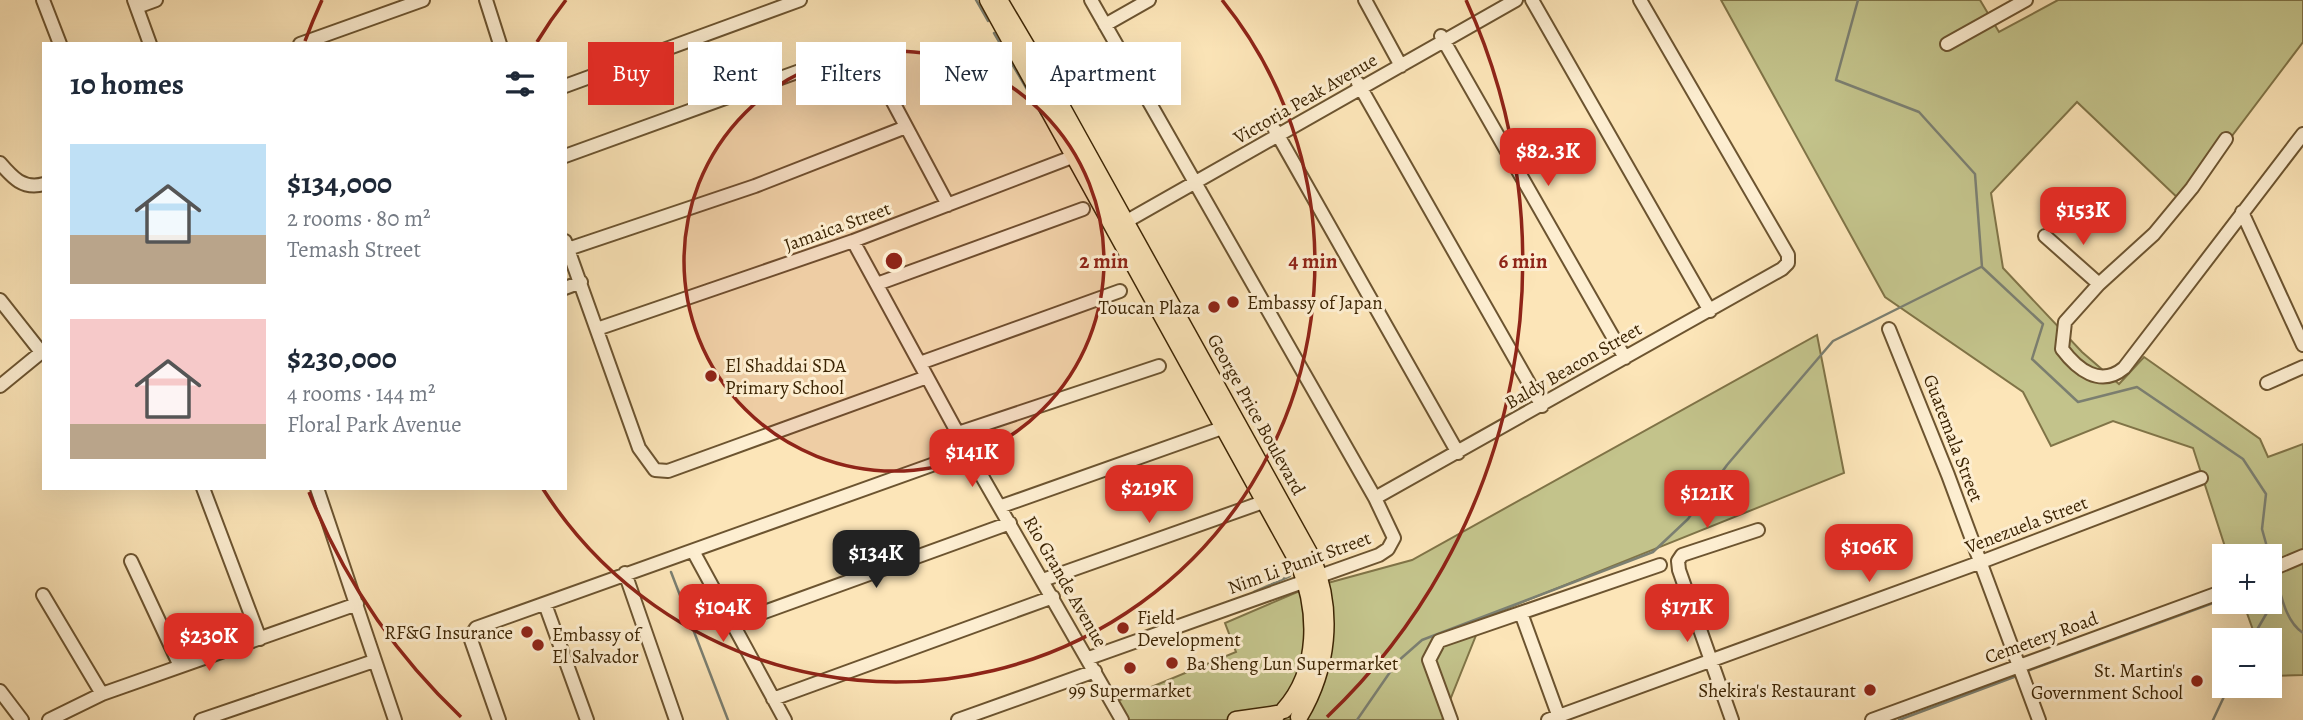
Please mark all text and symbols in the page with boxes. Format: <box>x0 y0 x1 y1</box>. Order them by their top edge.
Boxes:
chip: Buy <box>588 42 674 105</box>
chip: Rent <box>688 42 782 105</box>
chip: Filters <box>796 42 906 105</box>
chip: New <box>920 42 1012 105</box>
chip: Apartment <box>1026 42 1181 105</box>
street label: Victoria Peak Avenue <box>1228 47 1382 151</box>
text: 10 homes <box>70 64 184 104</box>
icon: filters <box>501 65 539 103</box>
pin: $82.3K <box>1491 128 1605 188</box>
text: $82.3K <box>1516 135 1580 166</box>
text: $134,000 <box>287 163 392 203</box>
icon: home <box>126 172 210 256</box>
pin: $153K <box>2034 188 2132 247</box>
text: $153K <box>2056 194 2110 225</box>
street label: Jamaica Street <box>780 196 894 258</box>
text: 2 rooms · 80 m² <box>287 203 431 234</box>
text: Temash Street <box>287 234 421 265</box>
text: 2 min <box>1079 247 1129 275</box>
text: 4 min <box>1288 247 1338 275</box>
text: 6 min <box>1499 247 1548 275</box>
centre of rings <box>882 249 906 273</box>
place label: Embassy of Japan <box>1247 290 1383 316</box>
marker: Embassy of Japan <box>1225 294 1241 310</box>
place label: Toucan Plaza <box>1099 295 1200 321</box>
marker: Toucan Plaza <box>1206 299 1222 315</box>
street label: Baldy Beacon Street <box>1500 316 1647 416</box>
street label: George Price Boulevard <box>1201 329 1312 500</box>
text: $230,000 <box>287 338 397 378</box>
icon: home <box>126 347 210 431</box>
place label: El Shaddai SDA Primary School <box>725 353 847 401</box>
marker: El Shaddai SDA Primary School <box>703 368 719 384</box>
street label: Guatemala Street <box>1917 371 1989 506</box>
text: 4 rooms · 144 m² <box>287 378 435 409</box>
text: Floral Park Avenue <box>287 409 462 440</box>
pin: $141K <box>923 430 1021 489</box>
text: $141K <box>945 436 999 467</box>
pin: $219K <box>1100 466 1198 525</box>
pin: $121K <box>1658 470 1756 530</box>
text: $219K <box>1121 472 1177 503</box>
text: $121K <box>1680 477 1734 508</box>
street label: Venezuela Street <box>1960 490 2091 561</box>
street label: Rio Grande Avenue <box>1017 511 1113 652</box>
pin: $106K <box>1820 524 1918 584</box>
street label: Nim Li Punit Street <box>1224 525 1374 601</box>
pin: $134K <box>827 530 925 590</box>
text: $106K <box>1841 531 1897 562</box>
text: $134K <box>849 537 903 568</box>
map controls <box>2212 544 2282 698</box>
button: + <box>2212 544 2282 614</box>
pin: $104K <box>674 584 772 644</box>
pin: $171K <box>1638 584 1736 644</box>
text: $104K <box>695 591 751 622</box>
text: $171K <box>1661 591 1713 622</box>
place label: Field Development <box>1137 605 1241 653</box>
street label: Cemetery Road <box>1981 605 2102 670</box>
pin: $230K <box>160 614 258 673</box>
text: $230K <box>180 620 238 651</box>
place label: RF&G Insurance <box>384 620 513 646</box>
marker: Field Development <box>1115 620 1131 636</box>
place label: Embassy of El Salvador <box>552 622 643 670</box>
marker: RF&G Insurance <box>519 624 535 640</box>
button: − <box>2212 628 2282 698</box>
marker: Embassy of El Salvador <box>530 637 546 653</box>
place label: Ba Sheng Lun Supermarket <box>1186 651 1398 677</box>
marker: Ba Sheng Lun Supermarket <box>1164 655 1180 671</box>
place label: St. Martin's Government School <box>2031 658 2183 706</box>
marker: 99 Supermarket <box>1122 660 1138 676</box>
marker: St. Martin's Government School <box>2189 673 2205 689</box>
place label: 99 Supermarket <box>1068 678 1192 704</box>
place label: Shekira's Restaurant <box>1698 678 1856 704</box>
marker: Shekira's Restaurant <box>1862 682 1878 698</box>

